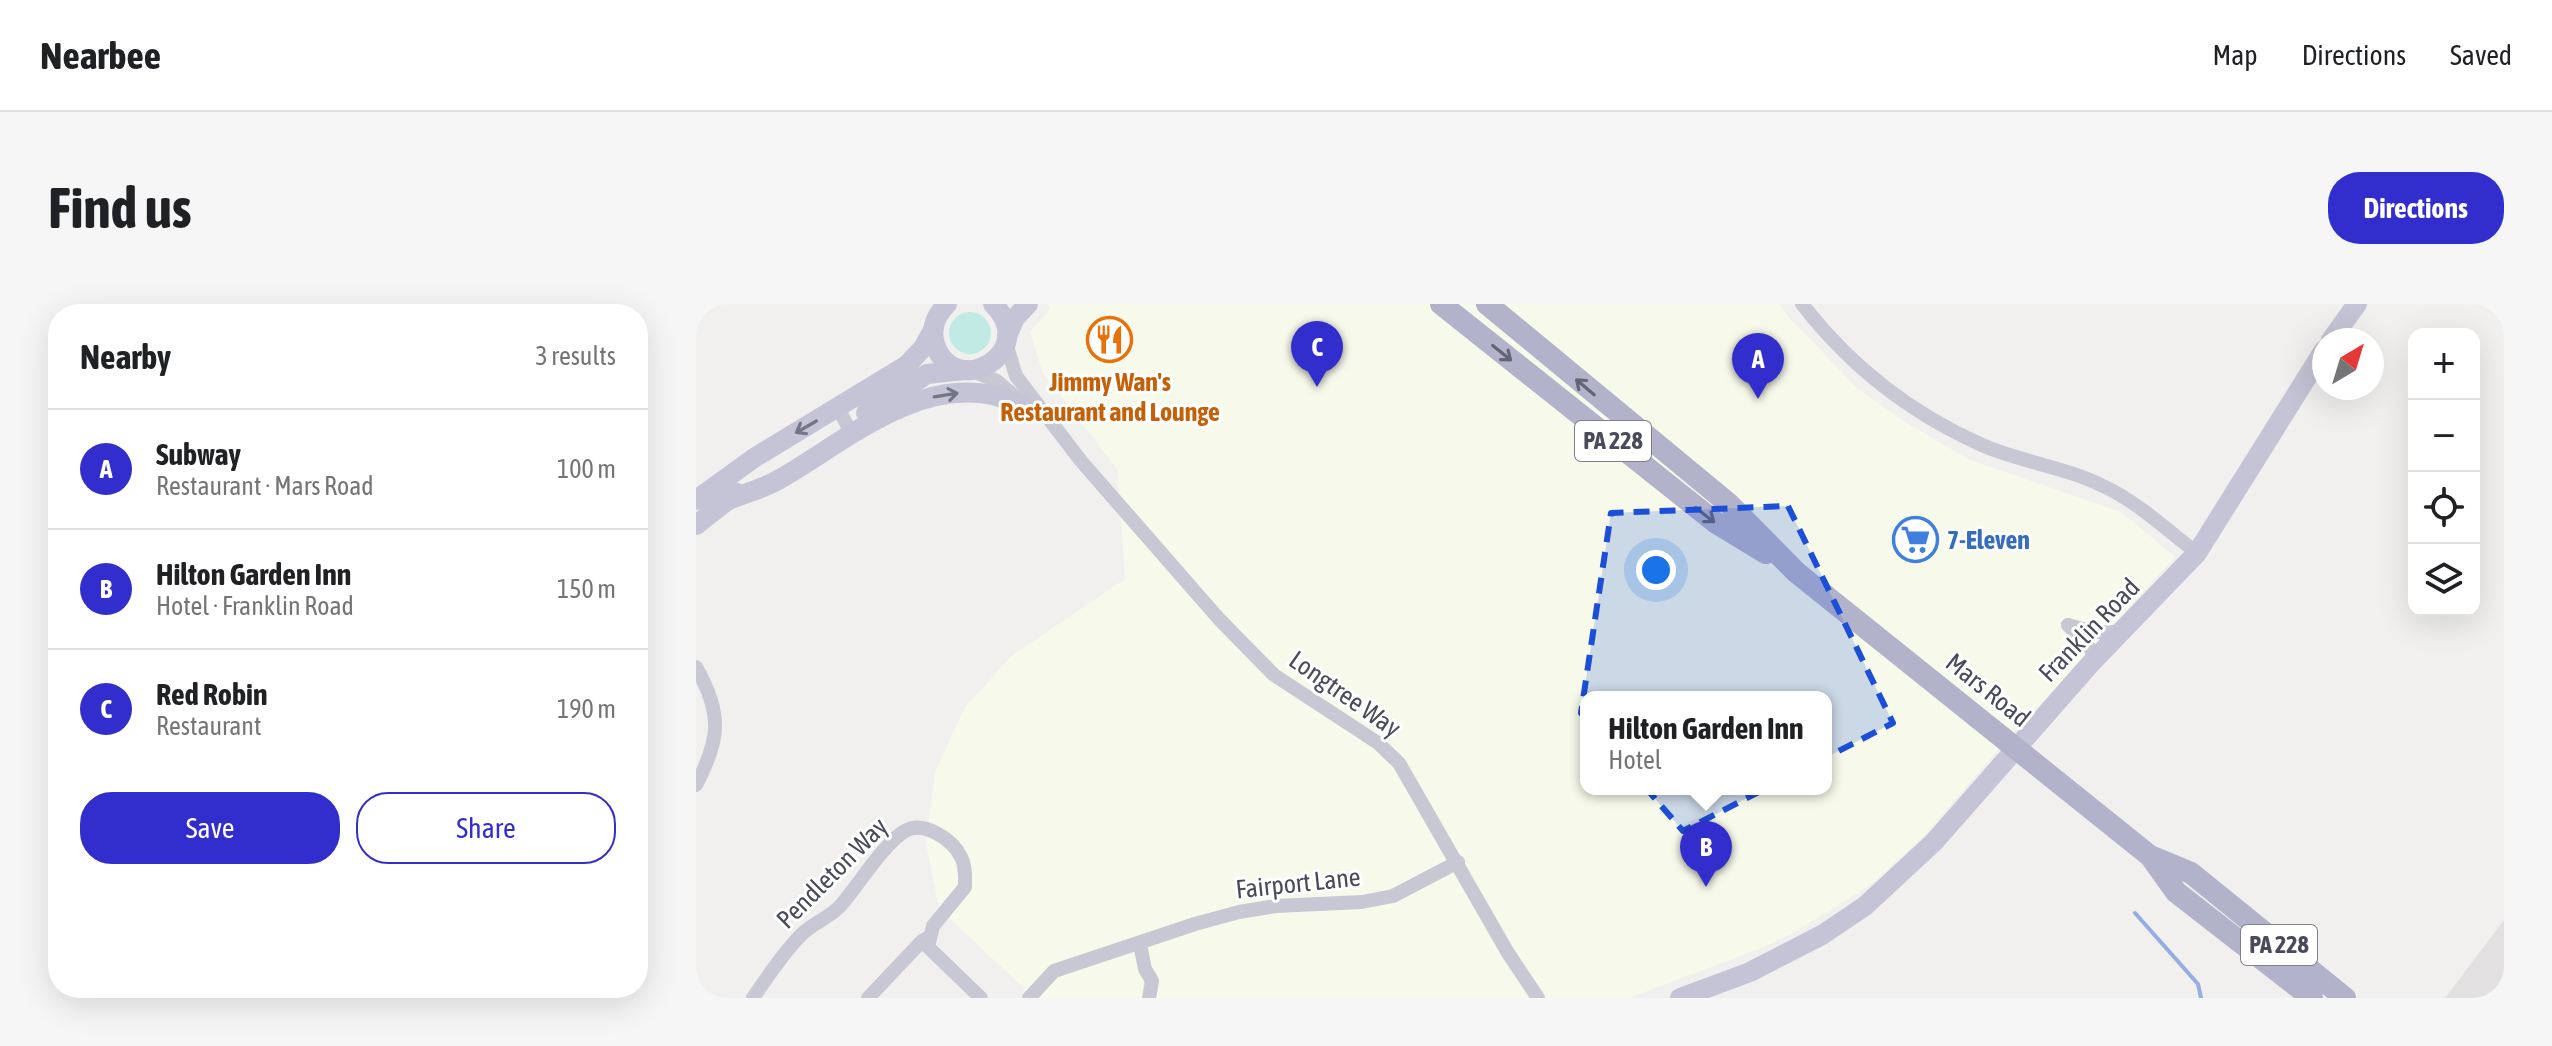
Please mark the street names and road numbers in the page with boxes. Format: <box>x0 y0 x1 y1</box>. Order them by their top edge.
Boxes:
road number: PA 228 <box>1575 421 1651 461</box>
street label: Franklin Road <box>2032 572 2146 688</box>
street label: Longtree Way <box>1283 645 1407 743</box>
street label: Mars Road <box>1940 647 2036 733</box>
street label: Pendleton Way <box>770 811 894 935</box>
street label: Fairport Lane <box>1234 862 1362 904</box>
road number: PA 228 <box>2241 925 2317 965</box>

